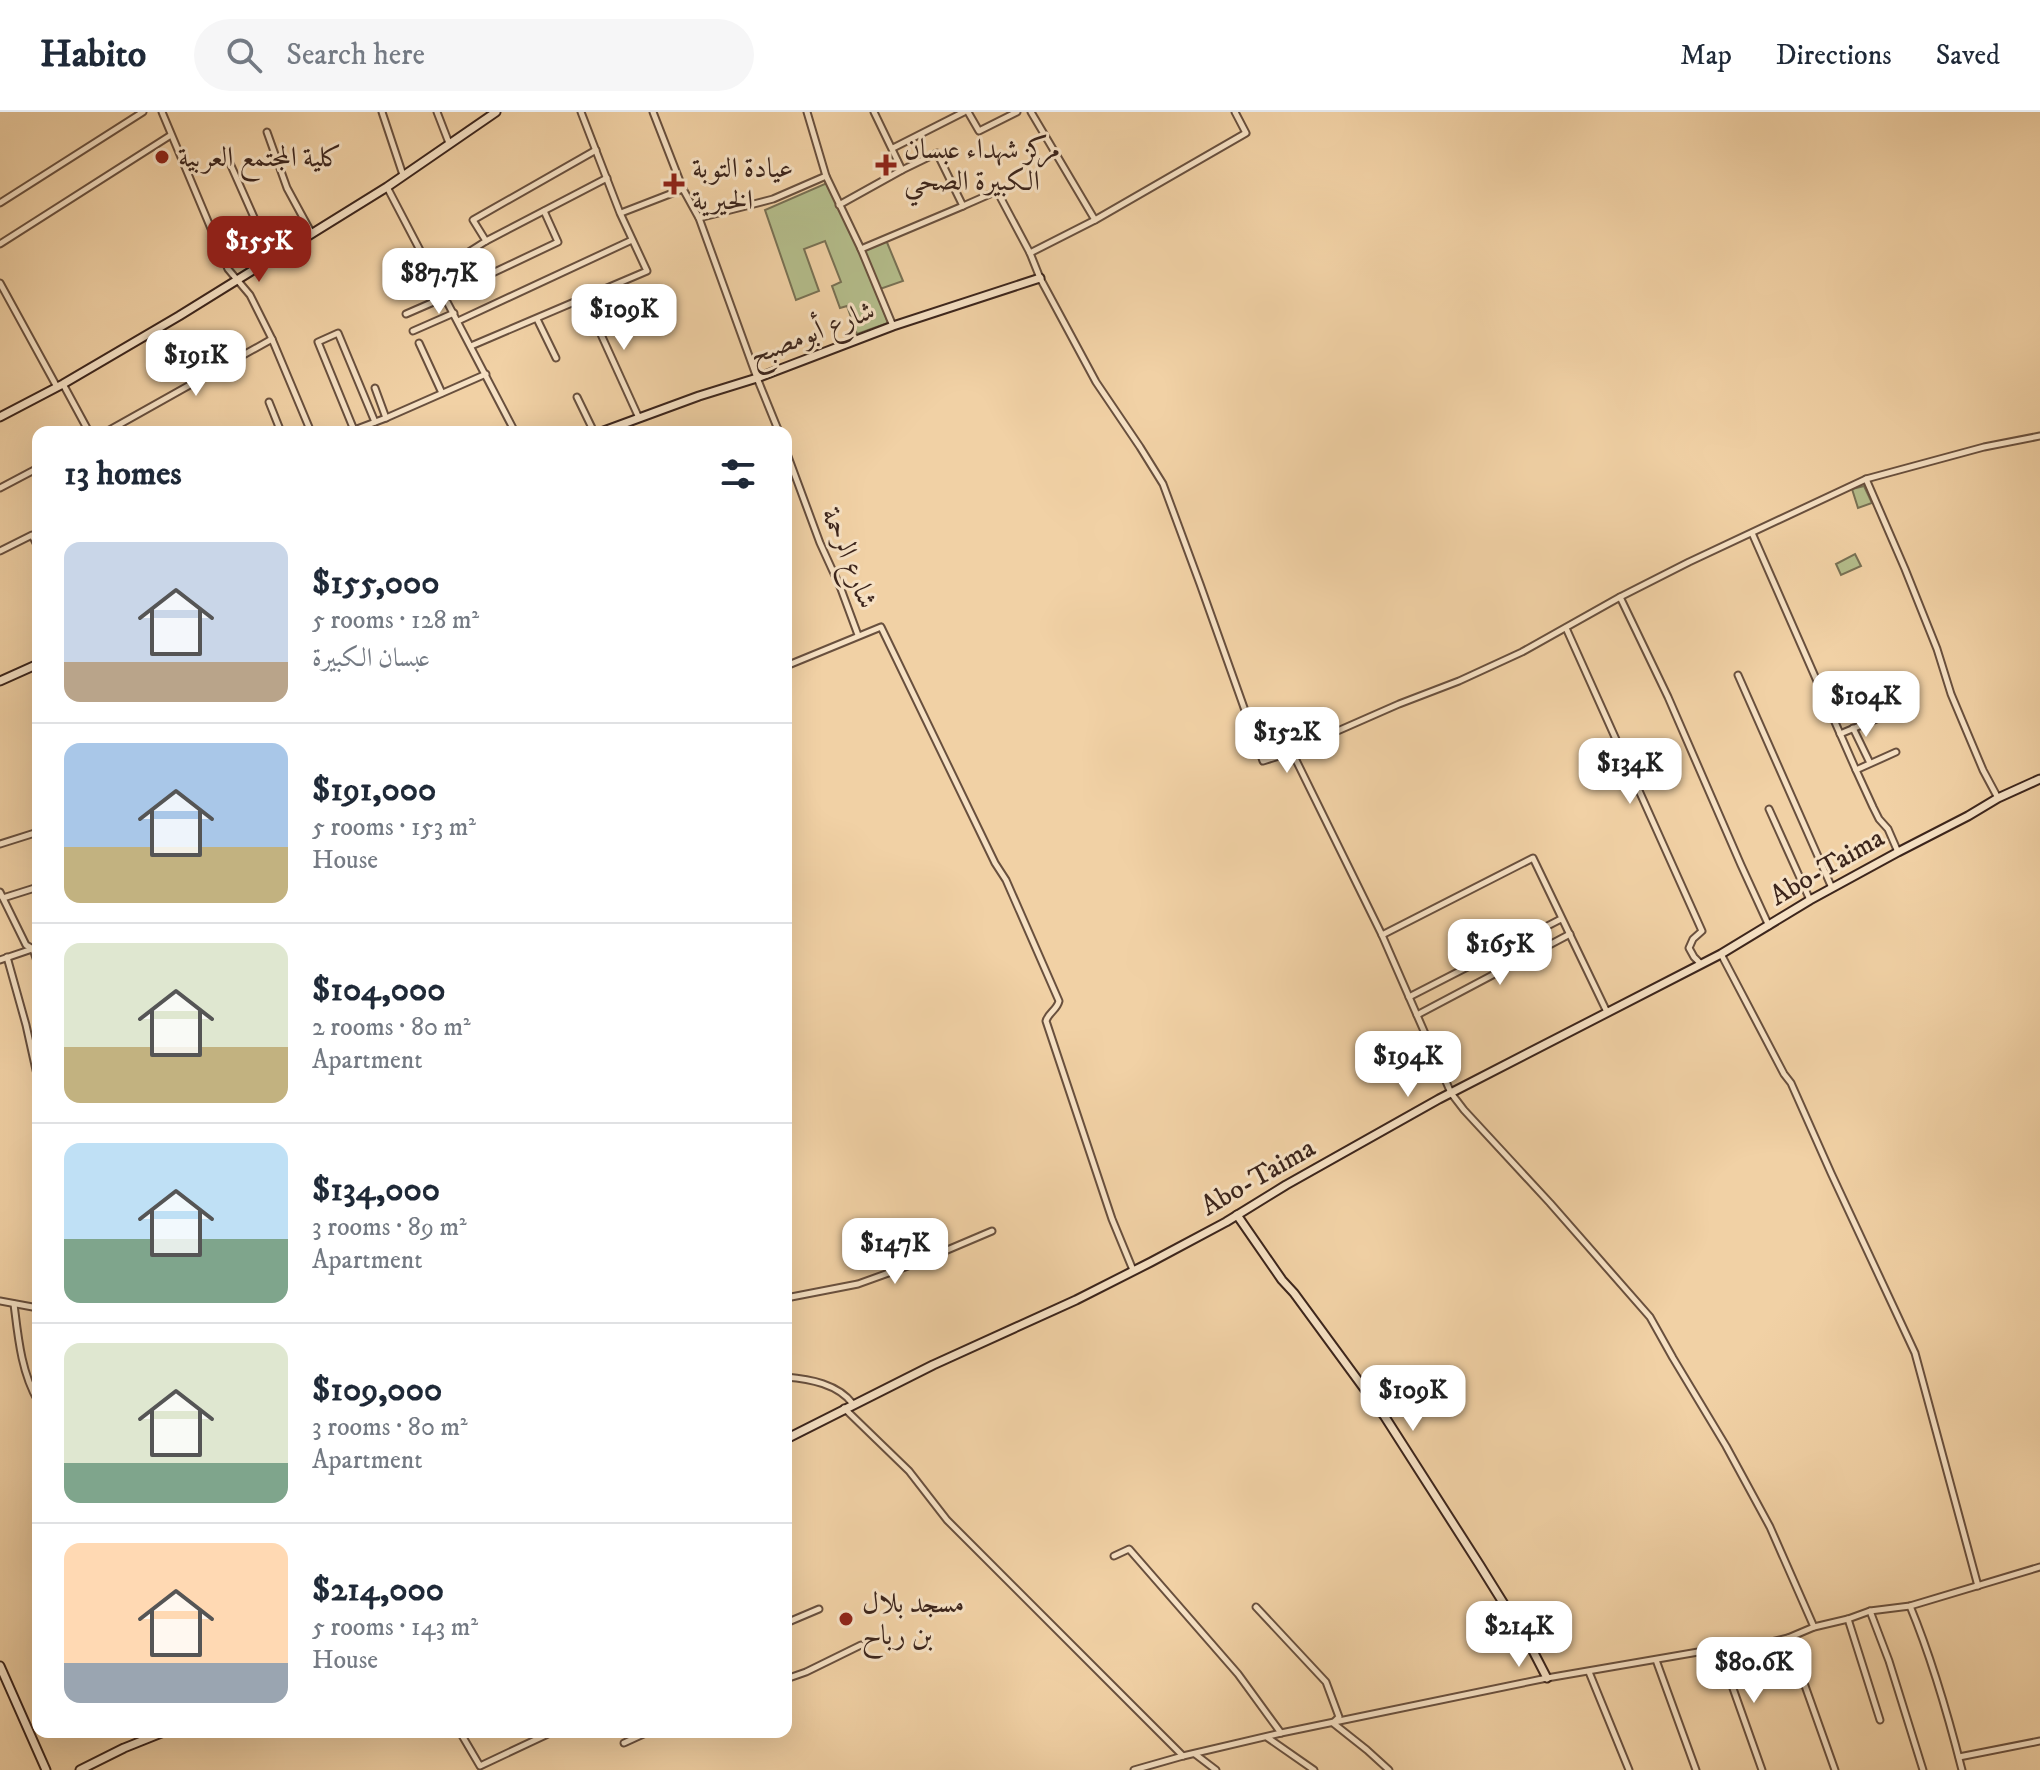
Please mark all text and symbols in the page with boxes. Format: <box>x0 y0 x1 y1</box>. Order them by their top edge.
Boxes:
search box <box>194 19 754 91</box>
text: Habito <box>40 31 146 79</box>
icon: search <box>222 33 266 77</box>
text: Search here <box>286 37 425 74</box>
text: Map <box>1680 38 1732 73</box>
text: Directions <box>1776 38 1892 73</box>
text: Saved <box>1936 38 2000 73</box>
place label: مركز شهداء عبسان الكبيرة الصحي <box>904 132 1060 207</box>
place label: كلية المجتمع العربية <box>178 140 342 182</box>
marker: كلية المجتمع العربية <box>153 148 171 166</box>
place label: عيادة التوبة الخيرية <box>692 151 793 218</box>
marker: مركز شهداء عبسان الكبيرة الصحي <box>875 154 897 176</box>
marker: عيادة التوبة الخيرية <box>663 173 685 195</box>
pin: $155K <box>203 216 315 284</box>
text: $155K <box>225 225 293 258</box>
pin: $87.7K <box>374 248 504 316</box>
text: $87.7K <box>400 257 478 290</box>
pin: $109K <box>568 284 680 352</box>
street label: شارع أبومصبح <box>743 290 882 379</box>
text: $109K <box>590 293 658 326</box>
pin: $191K <box>140 330 252 398</box>
text: $191K <box>164 339 228 372</box>
icon: filters <box>716 452 760 496</box>
text: 13 homes <box>64 453 182 495</box>
street label: شارع الرحمة <box>808 502 885 616</box>
text: $155,000 <box>312 562 440 604</box>
icon: home <box>128 574 224 670</box>
text: 5 rooms · 128 m² <box>312 604 479 637</box>
text: عبسان الكبيرة <box>312 642 430 675</box>
pin: $104K <box>1810 671 1922 739</box>
text: $104K <box>1831 680 1901 713</box>
pin: $152K <box>1231 707 1343 775</box>
text: $152K <box>1253 716 1321 749</box>
pin: $134K <box>1574 738 1686 806</box>
text: $134K <box>1597 747 1663 780</box>
text: $191,000 <box>312 769 436 811</box>
icon: home <box>128 775 224 871</box>
text: 5 rooms · 153 m² <box>312 811 476 844</box>
street label: Abo-Taima <box>1763 820 1891 914</box>
text: House <box>312 844 378 877</box>
pin: $165K <box>1444 919 1556 987</box>
text: $165K <box>1466 928 1534 961</box>
text: $104,000 <box>312 969 446 1011</box>
icon: home <box>128 975 224 1071</box>
text: 2 rooms · 80 m² <box>312 1011 471 1044</box>
pin: $194K <box>1352 1031 1464 1099</box>
text: $194K <box>1373 1040 1443 1073</box>
text: Apartment <box>312 1044 423 1077</box>
street label: Abo-Taima <box>1194 1130 1322 1224</box>
text: $134,000 <box>312 1169 440 1211</box>
icon: home <box>128 1175 224 1271</box>
text: 3 rooms · 89 m² <box>312 1211 467 1244</box>
pin: $147K <box>839 1218 951 1286</box>
text: $147K <box>860 1227 930 1260</box>
text: Apartment <box>312 1244 423 1277</box>
pin: $109K <box>1357 1365 1469 1433</box>
text: $109,000 <box>312 1369 442 1411</box>
text: $109K <box>1379 1374 1447 1407</box>
icon: home <box>128 1375 224 1471</box>
text: 3 rooms · 80 m² <box>312 1411 468 1444</box>
text: Apartment <box>312 1444 423 1477</box>
text: $214,000 <box>312 1569 444 1611</box>
icon: home <box>128 1575 224 1671</box>
place label: مسجد بلال بن رباح <box>862 1586 965 1660</box>
pin: $214K <box>1463 1601 1575 1669</box>
marker: مسجد بلال بن رباح <box>837 1610 855 1628</box>
text: $214K <box>1484 1610 1554 1643</box>
text: 5 rooms · 143 m² <box>312 1611 478 1644</box>
pin: $80.6K <box>1689 1637 1819 1705</box>
text: House <box>312 1644 378 1677</box>
text: $80.6K <box>1714 1646 1794 1679</box>

